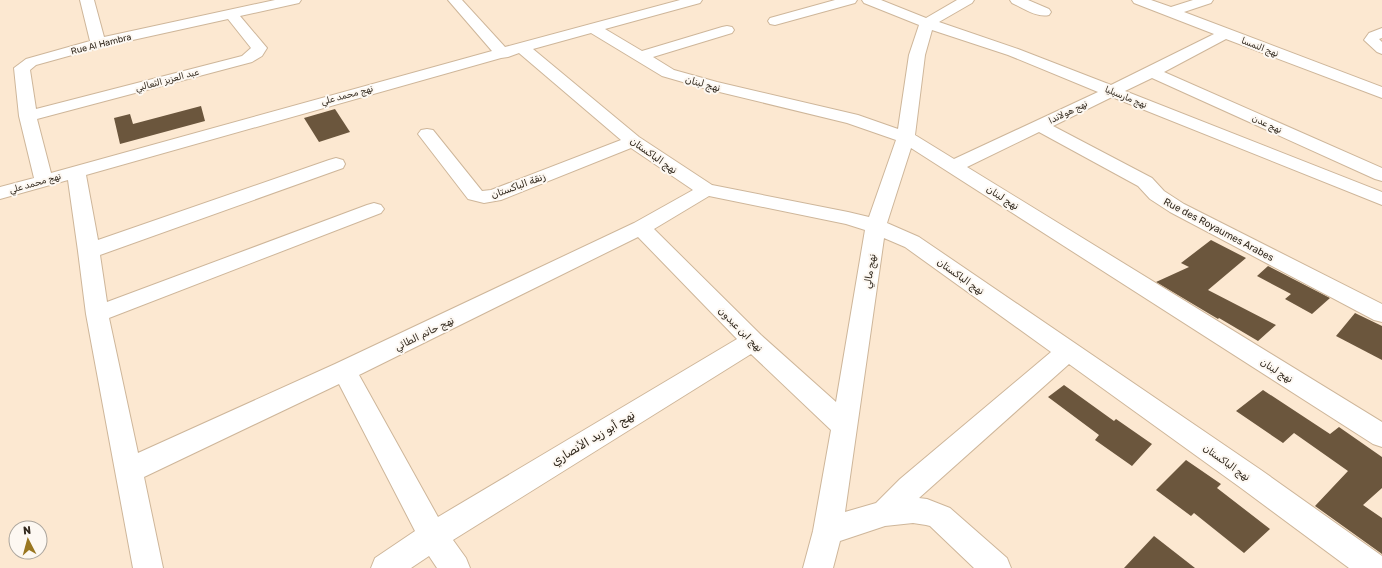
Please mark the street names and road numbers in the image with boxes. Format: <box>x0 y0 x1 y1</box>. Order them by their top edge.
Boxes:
street label: Rue Al Hambra <box>70 32 132 56</box>
street label: نهج النمسا <box>1240 35 1280 60</box>
street label: عبد العزيز الثعالبي <box>134 67 201 95</box>
street label: نهج لبنان <box>684 74 722 95</box>
street label: نهج محمد علي <box>320 83 375 109</box>
street label: نهج مارسيليا <box>1103 84 1149 111</box>
street label: نهج هولاندا <box>1047 98 1089 127</box>
street label: نهج عدن <box>1250 113 1284 136</box>
street label: نهج الباكستان <box>627 135 679 177</box>
street label: نهج محمد علي <box>8 171 63 197</box>
street label: زنقة الباكستان <box>489 171 547 201</box>
street label: نهج لبنان <box>983 183 1021 213</box>
street label: Rue des Royaumes Arabes <box>1161 196 1276 264</box>
street label: نهج مالي <box>861 253 881 290</box>
street label: نهج الباكستان <box>934 256 986 298</box>
street label: نهج ابن عبدون <box>715 305 765 355</box>
street label: نهج حاتم الطائي <box>393 314 457 355</box>
street label: نهج لبنان <box>1257 356 1295 386</box>
street label: نهج أبو زيد الأنصاري <box>549 407 638 470</box>
street label: نهج الباكستان <box>1200 442 1252 484</box>

